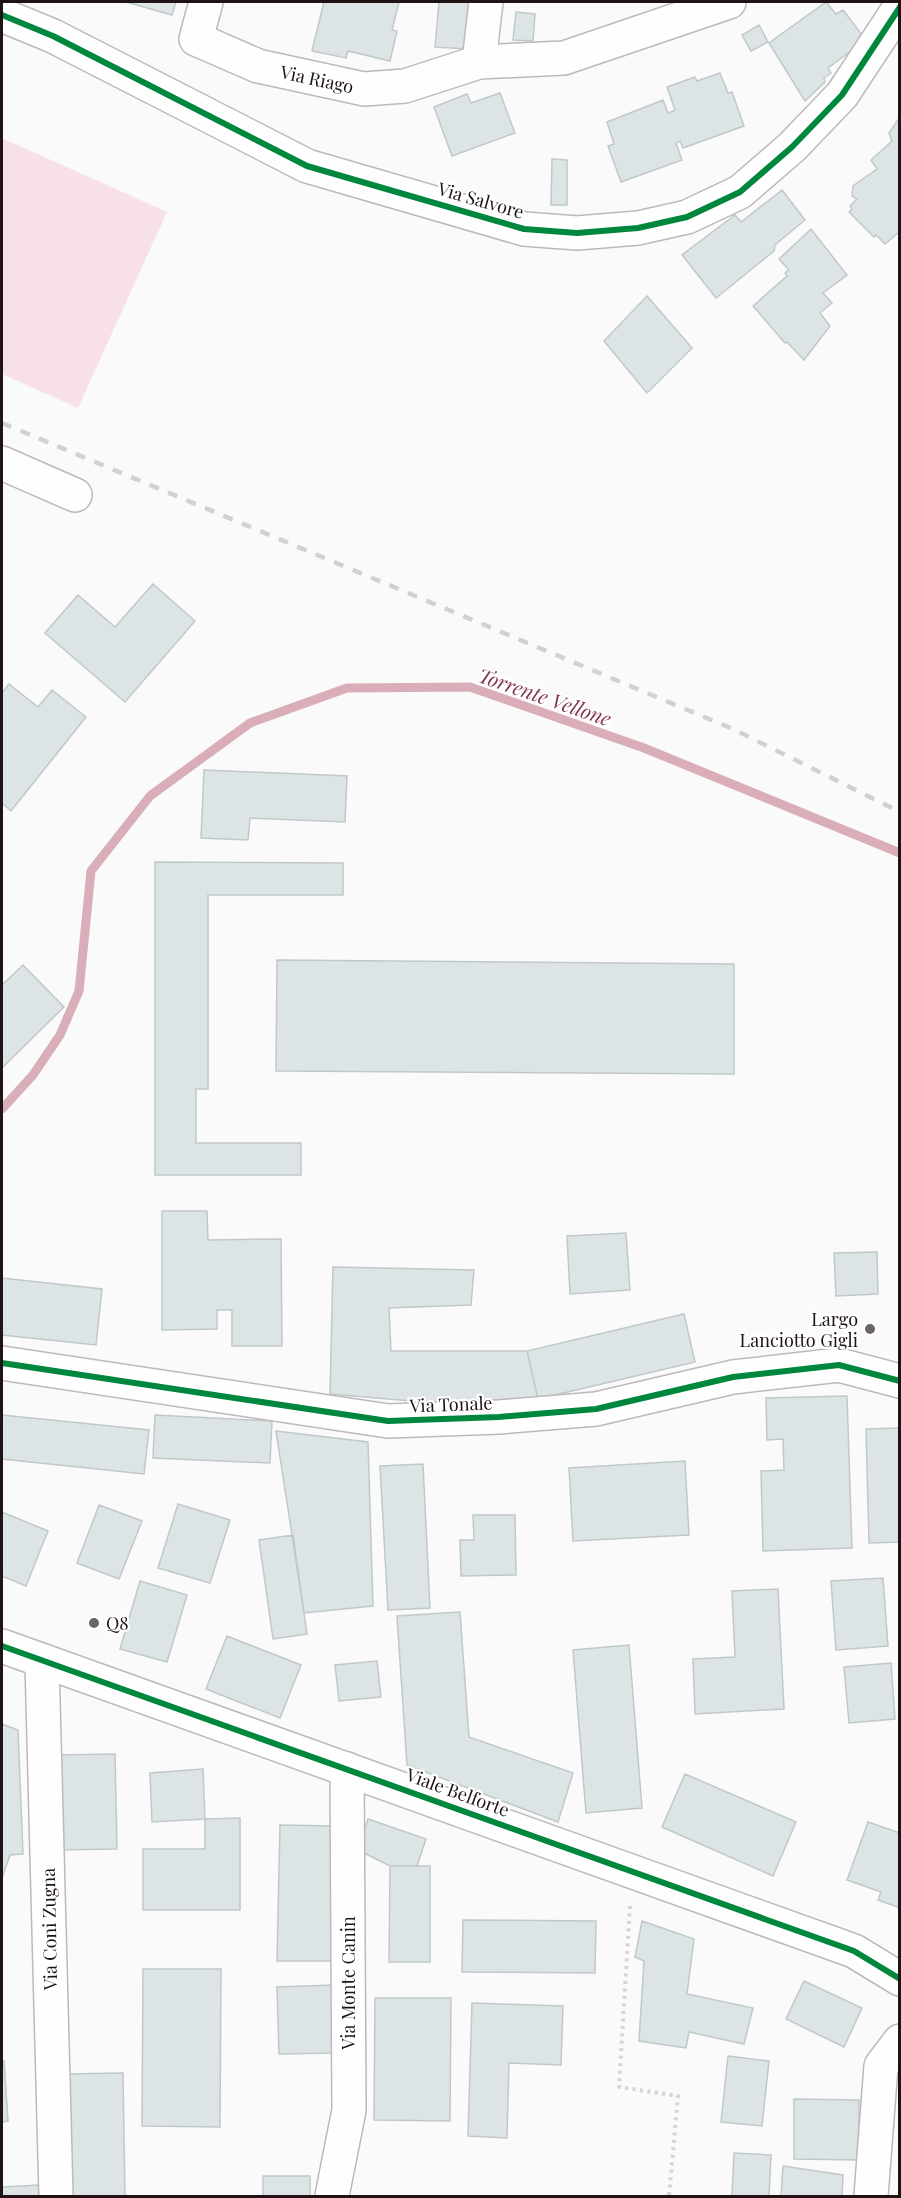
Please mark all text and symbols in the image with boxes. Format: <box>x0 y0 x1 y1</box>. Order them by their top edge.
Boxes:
street label: Via Riago <box>277 59 356 99</box>
street label: Via Salvore <box>434 176 527 224</box>
water label: Torrente Vellone <box>475 661 615 732</box>
place label: Largo Lanciotto Gigli <box>740 1307 858 1352</box>
marker: Largo Lanciotto Gigli <box>863 1322 877 1336</box>
street label: Via Tonale <box>408 1391 493 1417</box>
place label: Q8 <box>106 1611 129 1635</box>
marker: Q8 <box>87 1616 101 1630</box>
street label: Viale Belforte <box>402 1762 513 1822</box>
street label: Via Coni Zugna <box>36 1868 62 1991</box>
street label: Via Monte Canin <box>336 1916 360 2051</box>

